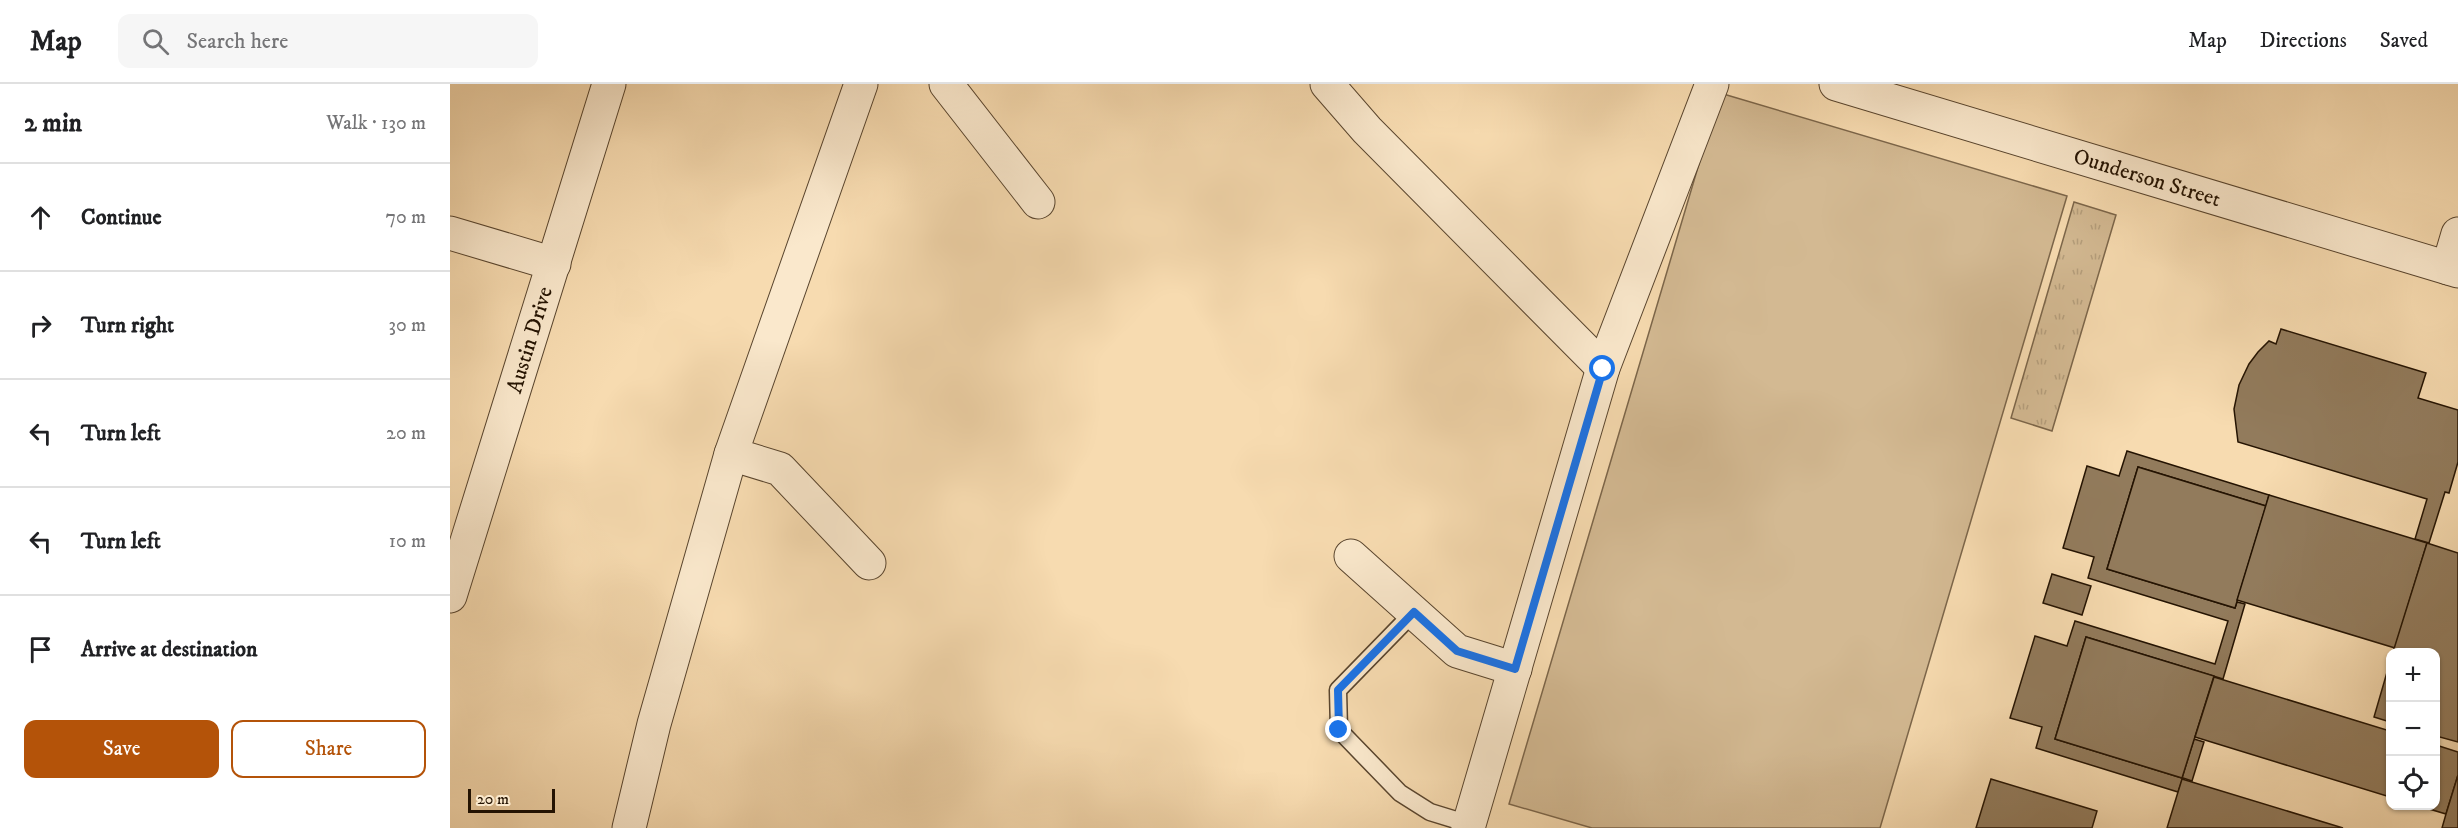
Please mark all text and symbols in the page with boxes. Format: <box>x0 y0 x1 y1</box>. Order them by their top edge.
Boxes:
search box <box>118 14 538 68</box>
text: Map <box>30 24 82 59</box>
icon: search <box>139 25 172 58</box>
text: Search here <box>187 28 288 55</box>
text: Map <box>2188 28 2227 54</box>
text: Directions <box>2260 28 2347 54</box>
text: Saved <box>2380 28 2428 54</box>
text: 2 min <box>24 107 82 140</box>
text: Walk · 130 m <box>326 111 426 136</box>
street label: Ounderson Street <box>2070 143 2224 213</box>
icon: ahead <box>24 201 57 234</box>
text: Continue <box>81 204 162 231</box>
text: 70 m <box>385 205 426 230</box>
street label: Austin Drive <box>501 284 559 396</box>
icon: right <box>24 309 57 342</box>
text: Turn right <box>81 312 174 339</box>
text: 30 m <box>388 313 426 338</box>
route start <box>1589 355 1615 381</box>
icon: left <box>24 417 57 450</box>
text: Turn left <box>81 420 161 447</box>
text: 20 m <box>386 421 426 446</box>
icon: left <box>24 525 57 558</box>
text: Turn left <box>81 528 161 555</box>
text: 10 m <box>389 529 426 554</box>
icon: arrive <box>24 633 57 666</box>
text: Arrive at destination <box>81 636 258 663</box>
map controls <box>2386 648 2440 810</box>
button: + <box>2386 648 2440 702</box>
button: − <box>2386 702 2440 756</box>
route end <box>1325 716 1351 742</box>
button: Save <box>24 720 219 778</box>
button: Share <box>231 720 426 778</box>
button: locate <box>2386 756 2440 810</box>
scale bar <box>468 786 555 814</box>
text: 20 m <box>477 789 509 809</box>

